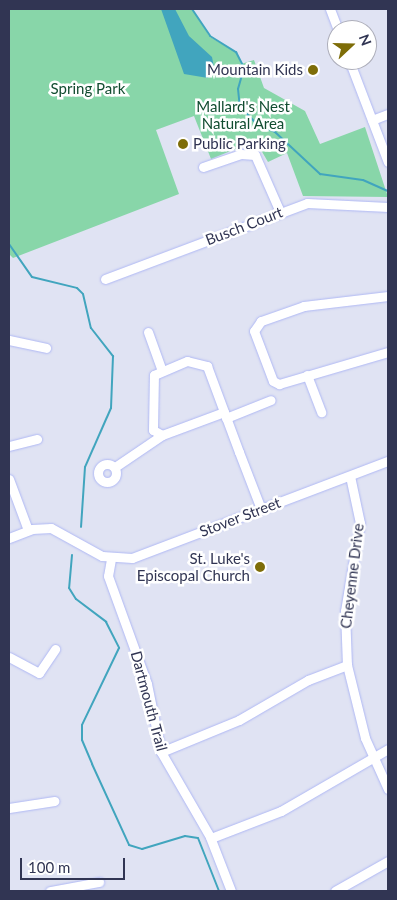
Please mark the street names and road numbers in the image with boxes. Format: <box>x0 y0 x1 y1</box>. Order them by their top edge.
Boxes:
street label: Busch Court <box>203 203 285 249</box>
street label: Stover Street <box>197 493 283 541</box>
street label: Cheyenne Drive <box>337 522 367 630</box>
street label: Dartmouth Trail <box>127 649 171 753</box>

